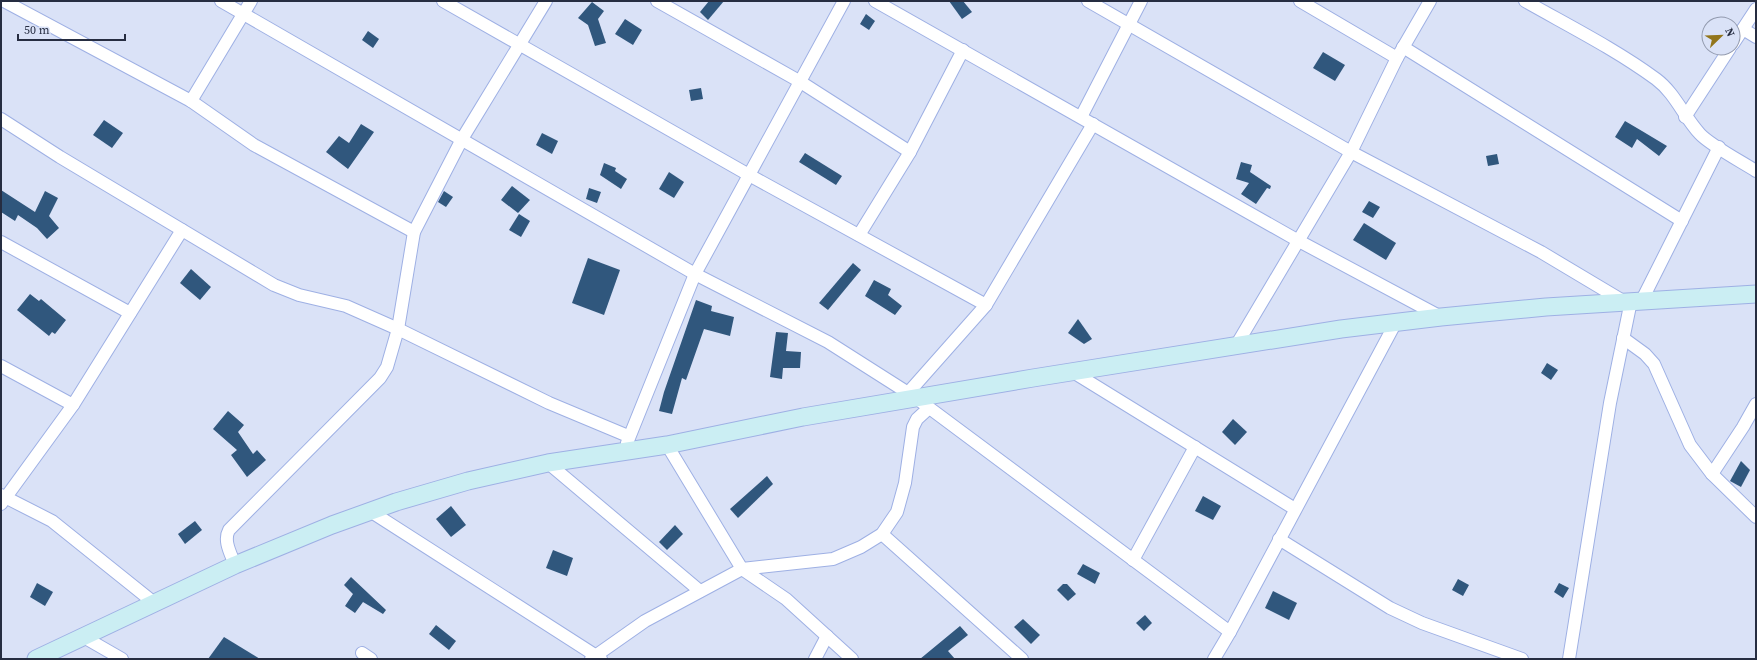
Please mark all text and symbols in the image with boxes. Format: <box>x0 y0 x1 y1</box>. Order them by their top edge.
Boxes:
scale bar <box>18 16 125 42</box>
north arrow <box>1701 16 1741 56</box>
text: 50 m <box>24 22 50 38</box>
text: N <box>1721 26 1738 39</box>

